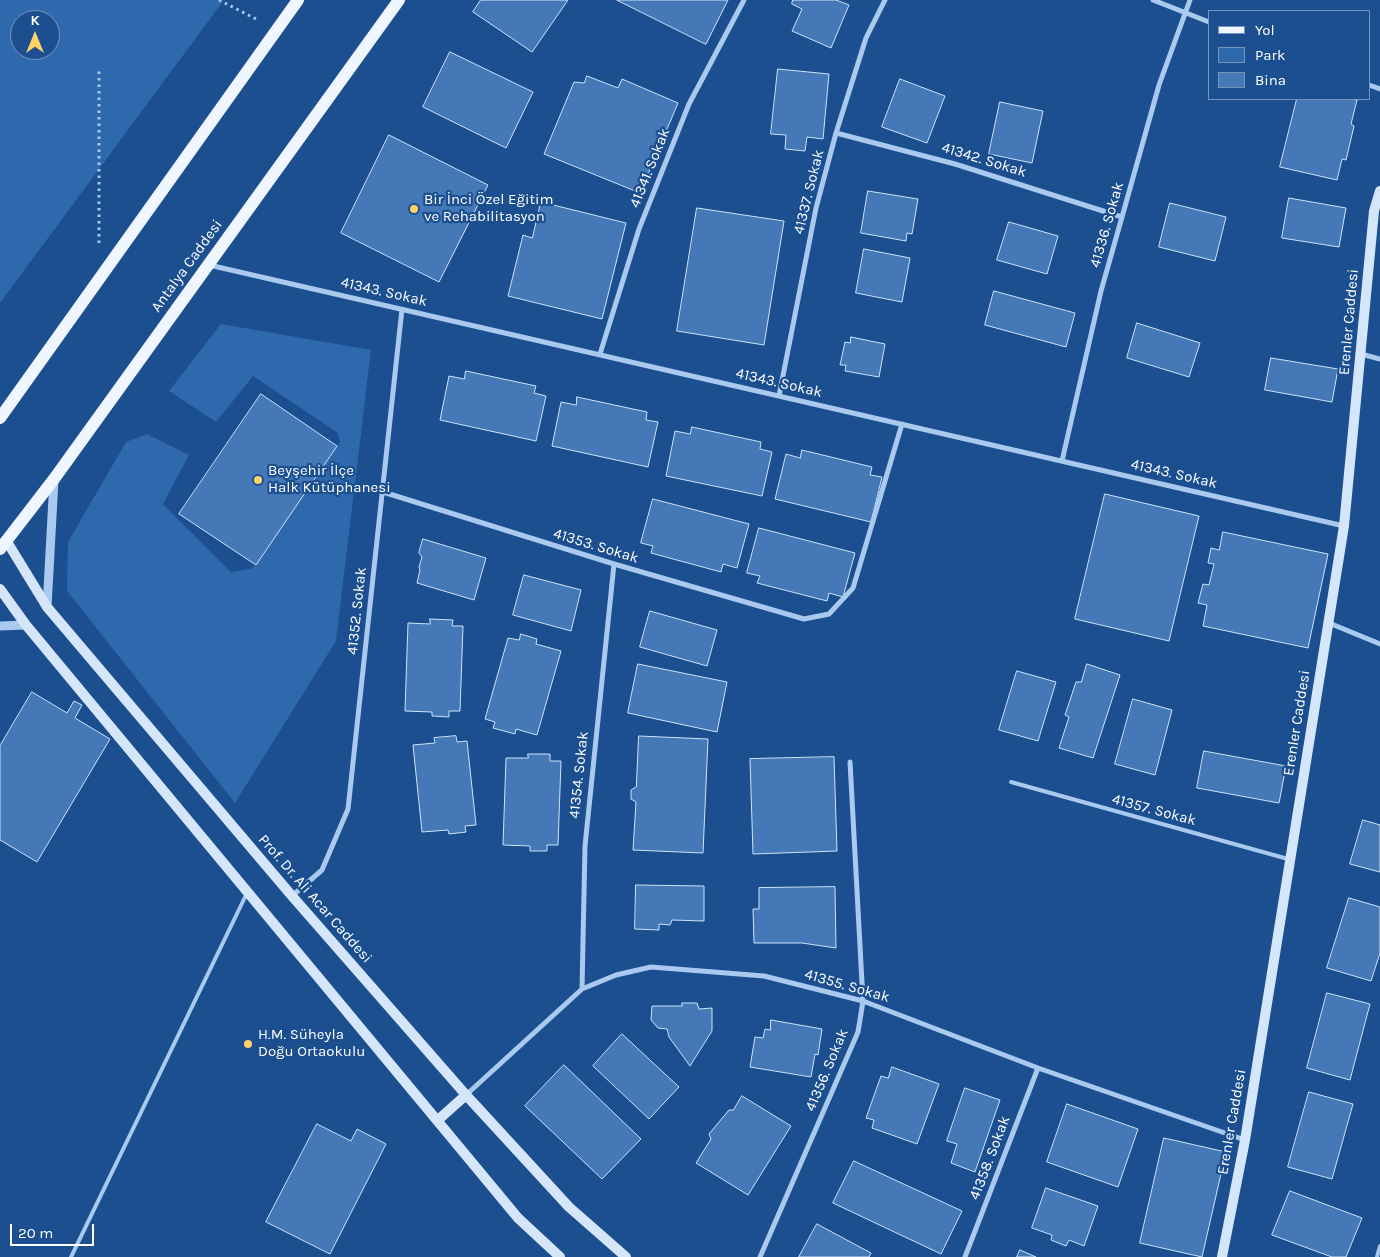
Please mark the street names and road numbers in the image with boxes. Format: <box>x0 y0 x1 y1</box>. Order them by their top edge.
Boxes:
street label: 41341. Sokak <box>626 126 674 210</box>
street label: 41342. Sokak <box>939 139 1029 181</box>
street label: 41337. Sokak <box>790 148 828 236</box>
street label: 41336. Sokak <box>1086 180 1128 270</box>
street label: Antalya Caddesi <box>147 216 227 316</box>
street label: Erenler Caddesi <box>1335 268 1363 376</box>
street label: 41343. Sokak <box>339 273 429 311</box>
street label: 41343. Sokak <box>734 364 824 402</box>
street label: 41343. Sokak <box>1129 455 1219 493</box>
street label: 41353. Sokak <box>551 525 641 567</box>
street label: 41352. Sokak <box>343 566 371 656</box>
street label: Erenler Caddesi <box>1280 669 1314 777</box>
street label: 41354. Sokak <box>565 730 593 820</box>
street label: 41357. Sokak <box>1110 790 1198 830</box>
street label: Prof. Dr. Ali Acar Caddesi <box>254 831 376 967</box>
street label: 41355. Sokak <box>802 965 892 1007</box>
street label: 41356. Sokak <box>802 1026 852 1114</box>
street label: Erenler Caddesi <box>1214 1068 1250 1176</box>
street label: 41358. Sokak <box>966 1113 1014 1203</box>

